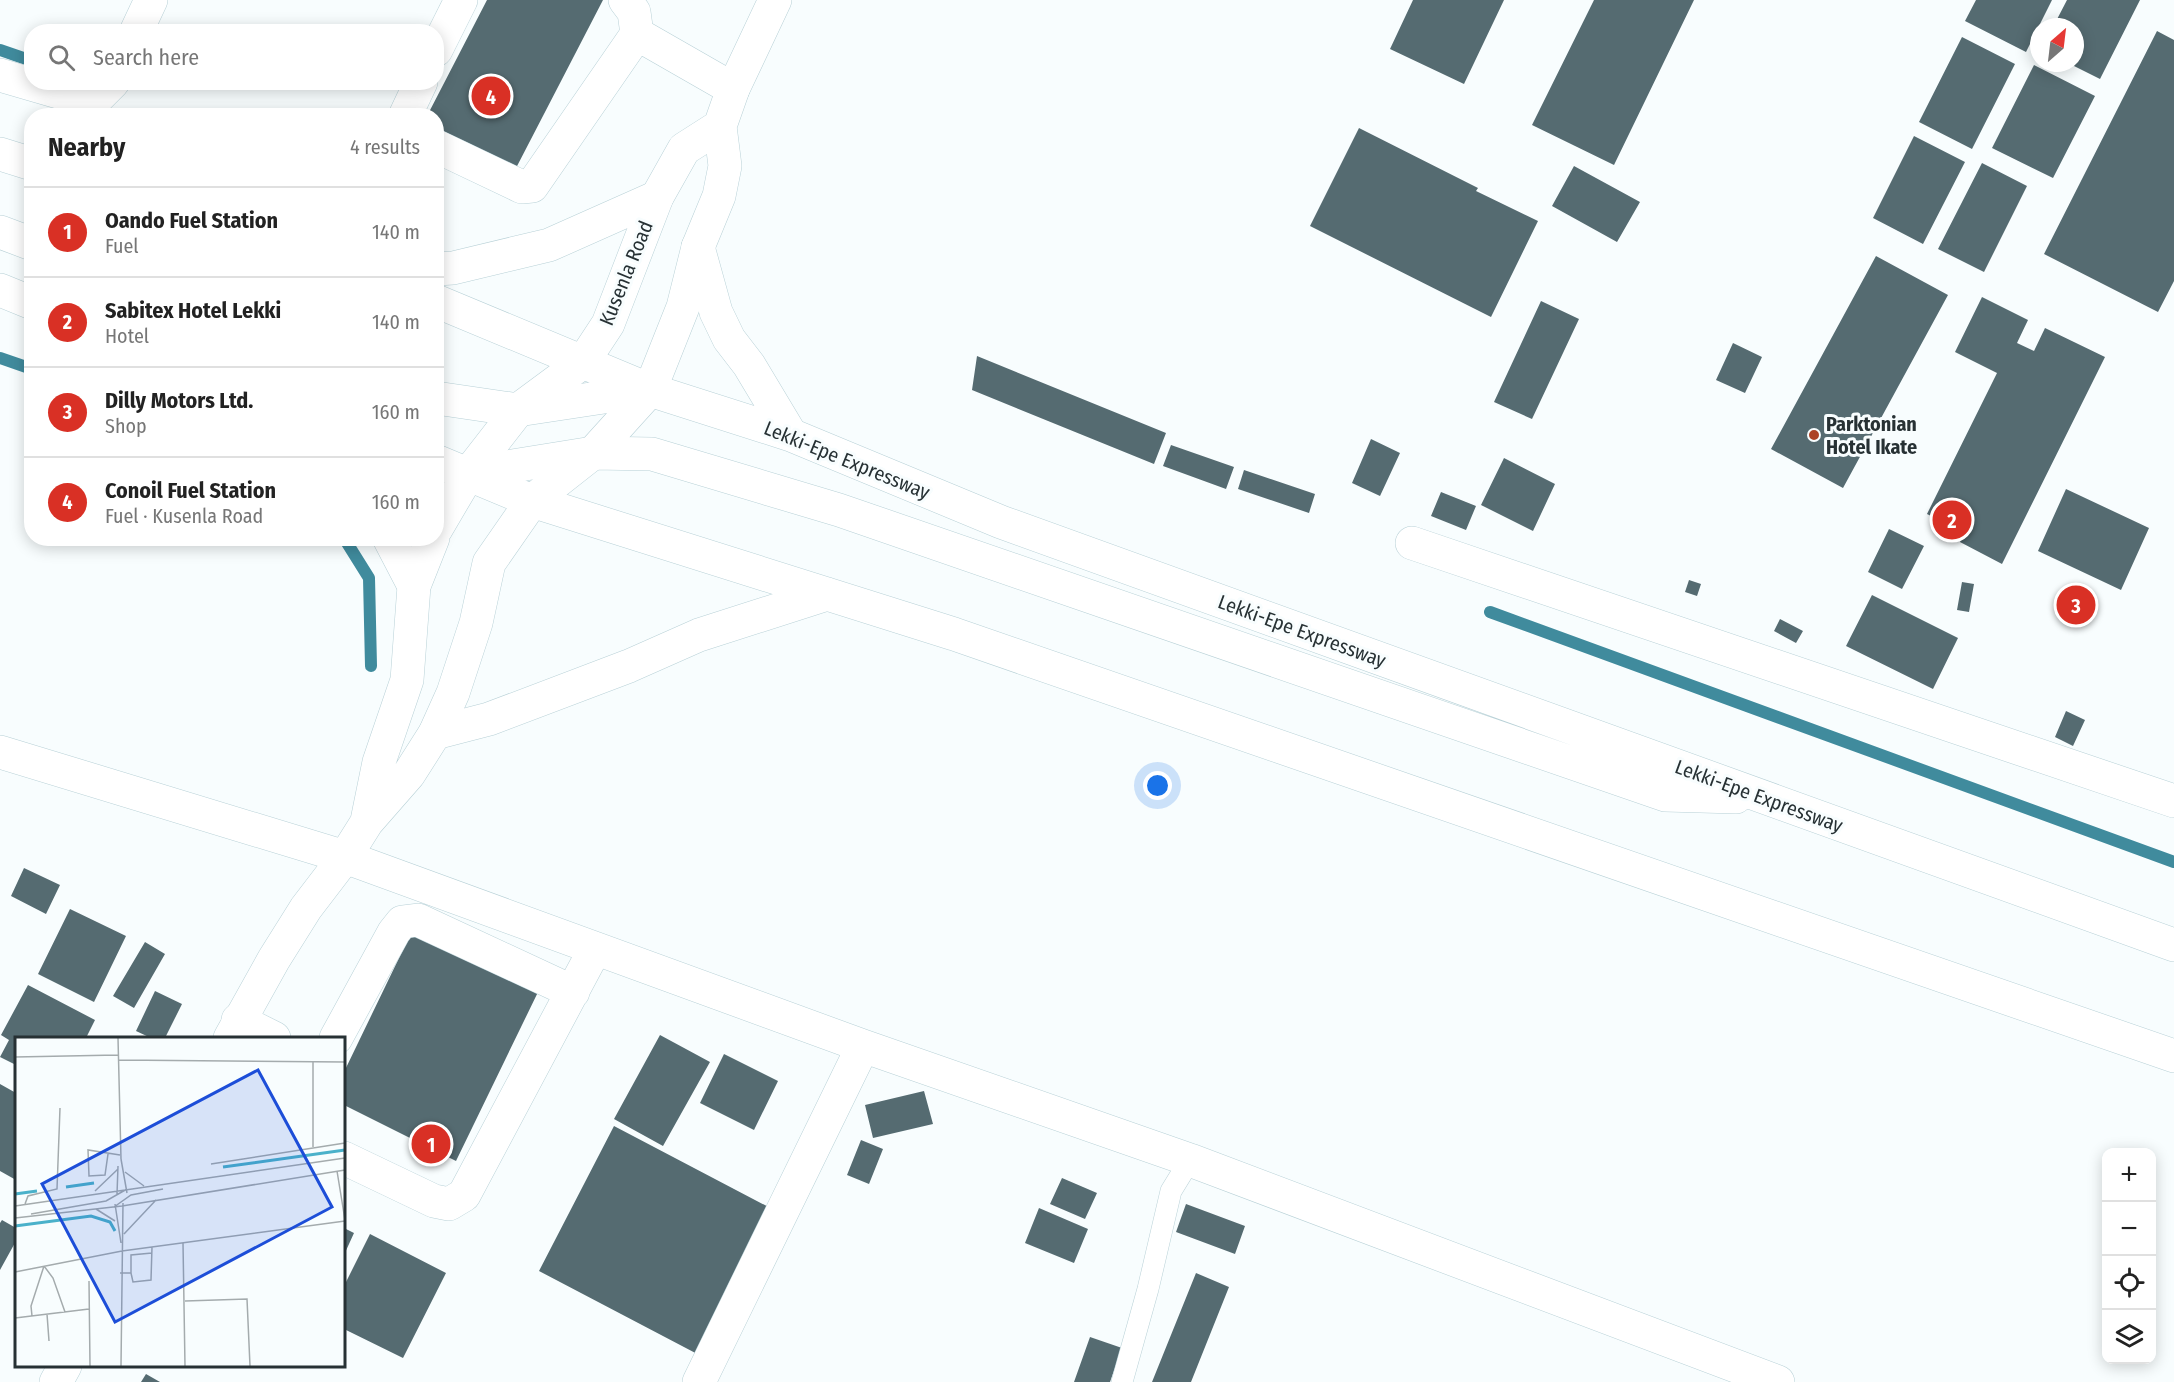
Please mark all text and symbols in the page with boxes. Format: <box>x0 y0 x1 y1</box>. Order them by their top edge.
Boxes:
north arrow <box>2030 18 2084 72</box>
search box <box>24 24 444 90</box>
icon: search <box>45 41 78 74</box>
text: Search here <box>93 44 199 71</box>
pin: 4 <box>472 74 510 118</box>
text: Nearby <box>48 132 125 163</box>
text: 4 results <box>350 135 420 159</box>
text: Oando Fuel Station <box>105 207 278 234</box>
street label: Kusenla Road <box>594 217 658 329</box>
text: 1 <box>63 220 72 244</box>
text: 140 m <box>372 220 420 244</box>
text: Fuel <box>105 234 139 258</box>
text: Sabitex Hotel Lekki <box>105 297 281 324</box>
text: 2 <box>63 310 72 334</box>
text: 140 m <box>372 310 420 334</box>
text: Hotel <box>105 324 149 348</box>
text: Dilly Motors Ltd. <box>105 387 253 414</box>
text: 3 <box>63 400 72 424</box>
text: 160 m <box>372 400 420 424</box>
place label: Parktonian Hotel Ikate <box>1826 412 1917 459</box>
text: Shop <box>105 414 147 438</box>
street label: Lekki-Epe Expressway <box>761 416 934 504</box>
marker: Parktonian Hotel Ikate <box>1807 428 1821 442</box>
text: Conoil Fuel Station <box>105 477 276 504</box>
text: 4 <box>62 490 73 514</box>
text: 160 m <box>372 490 420 514</box>
pin: 2 <box>1932 498 1972 542</box>
text: Fuel · Kusenla Road <box>105 504 263 528</box>
pin: 3 <box>2056 582 2096 628</box>
street label: Lekki-Epe Expressway <box>1215 589 1389 673</box>
street label: Lekki-Epe Expressway <box>1672 754 1846 838</box>
your location <box>1143 771 1172 800</box>
inset map <box>15 1037 345 1367</box>
pin: 1 <box>412 1122 450 1166</box>
map controls <box>2102 1148 2156 1364</box>
button: + <box>2102 1148 2156 1202</box>
button: − <box>2102 1202 2156 1256</box>
button: locate <box>2102 1256 2156 1310</box>
button: layers <box>2102 1310 2156 1364</box>

